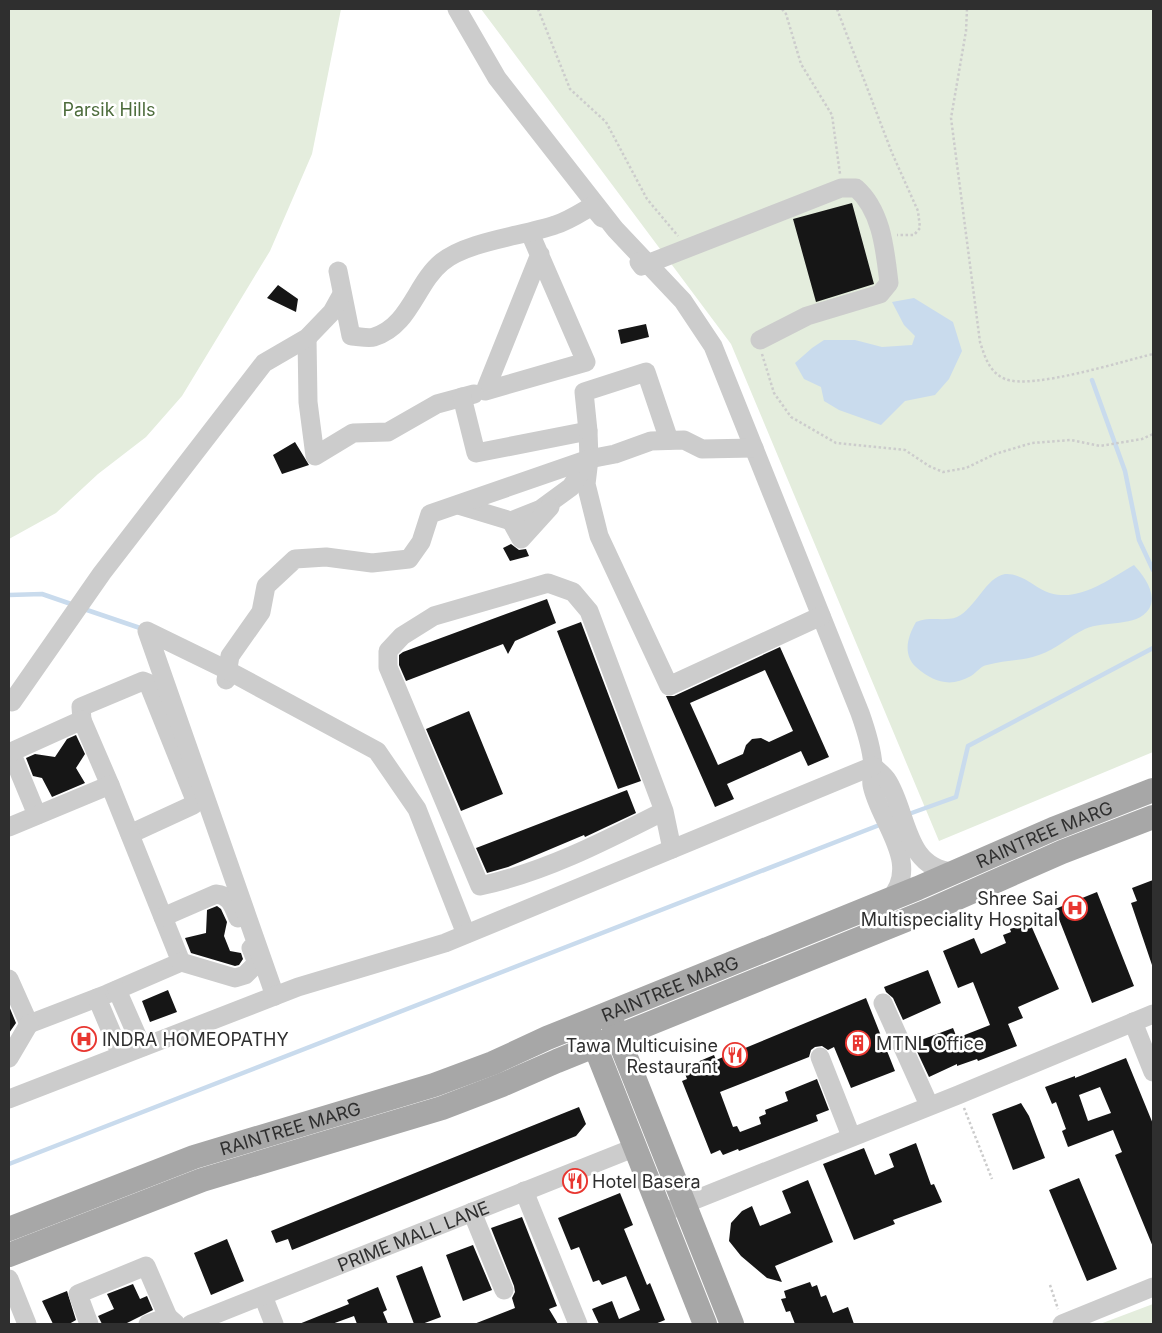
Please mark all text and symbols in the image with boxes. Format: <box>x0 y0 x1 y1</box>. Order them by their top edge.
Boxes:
park label: Parsik Hills <box>62 99 156 120</box>
street label: RAINTREE MARG <box>973 796 1115 872</box>
place label: Shree Sai Multispeciality Hospital <box>861 888 1058 930</box>
hospital icon: Shree Sai Multispeciality Hospital <box>1062 895 1088 921</box>
street label: RAINTREE MARG <box>598 951 741 1025</box>
hospital icon: INDRA HOMEOPATHY <box>71 1026 97 1052</box>
place label: INDRA HOMEOPATHY <box>102 1029 289 1050</box>
building icon: MTNL Office <box>845 1030 871 1056</box>
place label: MTNL Office <box>876 1033 984 1054</box>
place label: Tawa Multicuisine Restaurant <box>566 1035 718 1077</box>
restaurant icon: Tawa Multicuisine Restaurant <box>722 1042 748 1068</box>
street label: RAINTREE MARG <box>217 1097 363 1159</box>
restaurant icon: Hotel Basera <box>562 1168 588 1194</box>
place label: Hotel Basera <box>592 1171 701 1192</box>
street label: PRIME MALL LANE <box>334 1196 492 1275</box>

